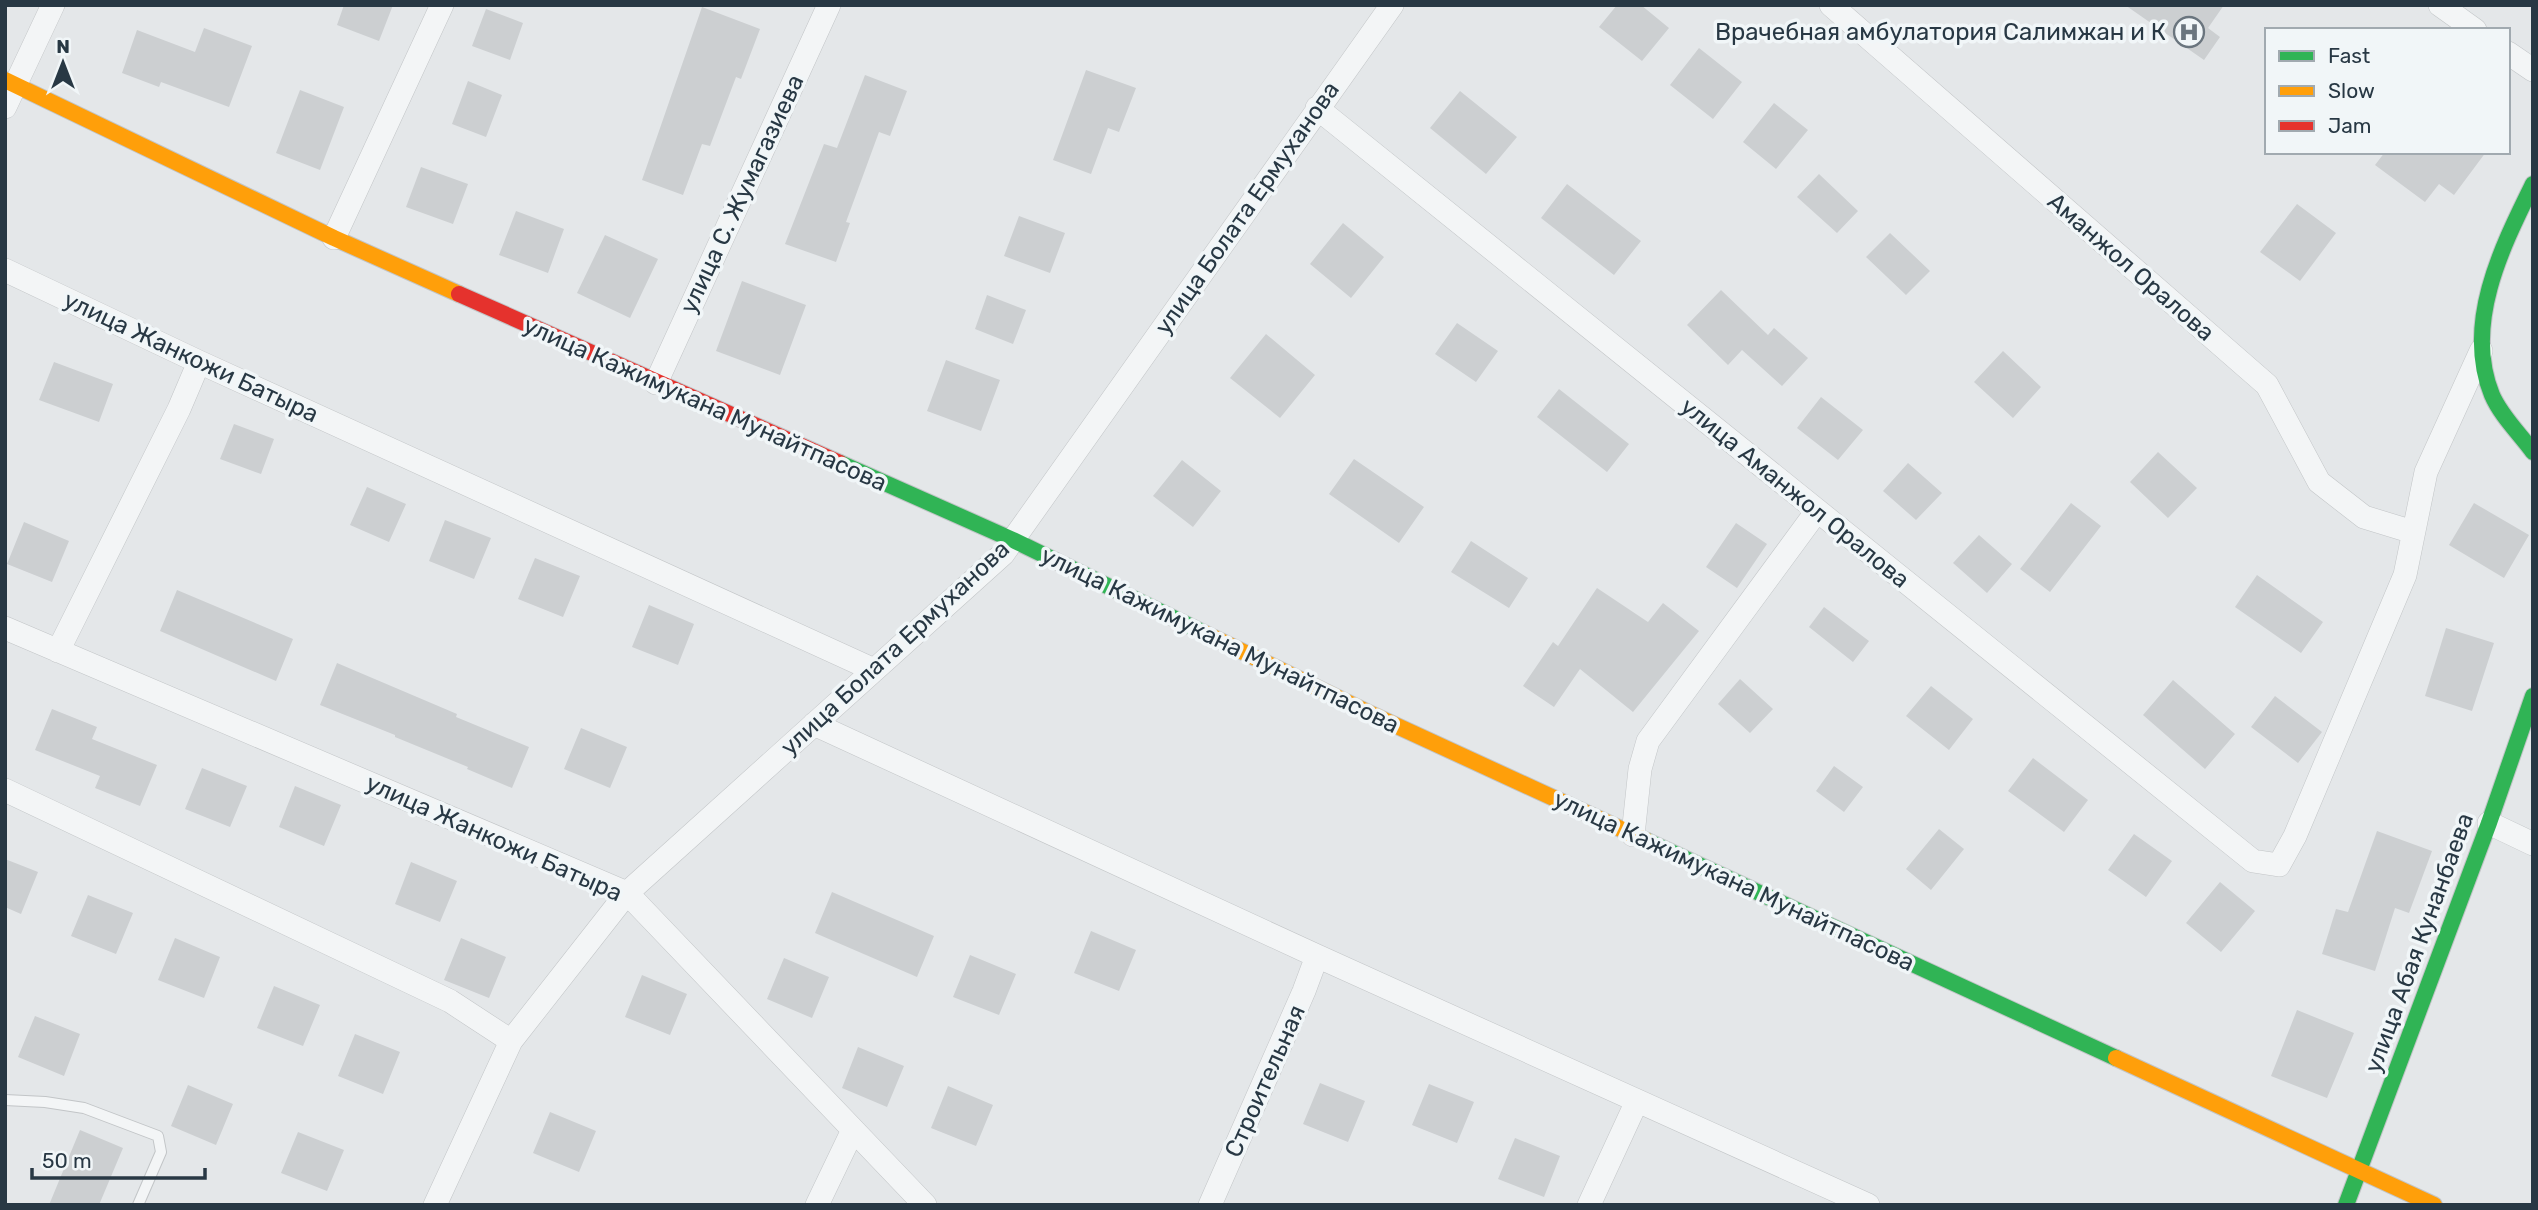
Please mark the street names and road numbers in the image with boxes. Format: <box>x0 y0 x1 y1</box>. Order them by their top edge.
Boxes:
street label: улица С. Жумагазиева <box>674 70 810 318</box>
street label: улица Болата Ермуханова <box>1149 76 1345 340</box>
street label: Аманжол Оралова <box>2042 187 2220 347</box>
street label: улица Жанкожи Батыра <box>59 286 323 428</box>
street label: улица Кажимукана Мунайтпасова <box>519 311 891 497</box>
street label: улица Аманжол Оралова <box>1675 392 1915 594</box>
street label: улица Болата Ермуханова <box>775 535 1015 761</box>
street label: улица Кажимукана Мунайтпасова <box>1036 541 1404 739</box>
street label: улица Жанкожи Батыра <box>361 769 627 907</box>
street label: улица Кажимукана Мунайтпасова <box>1549 785 1919 977</box>
street label: улица Абая Кунанбаева <box>2359 809 2479 1077</box>
street label: Строительная <box>1219 1001 1311 1161</box>

